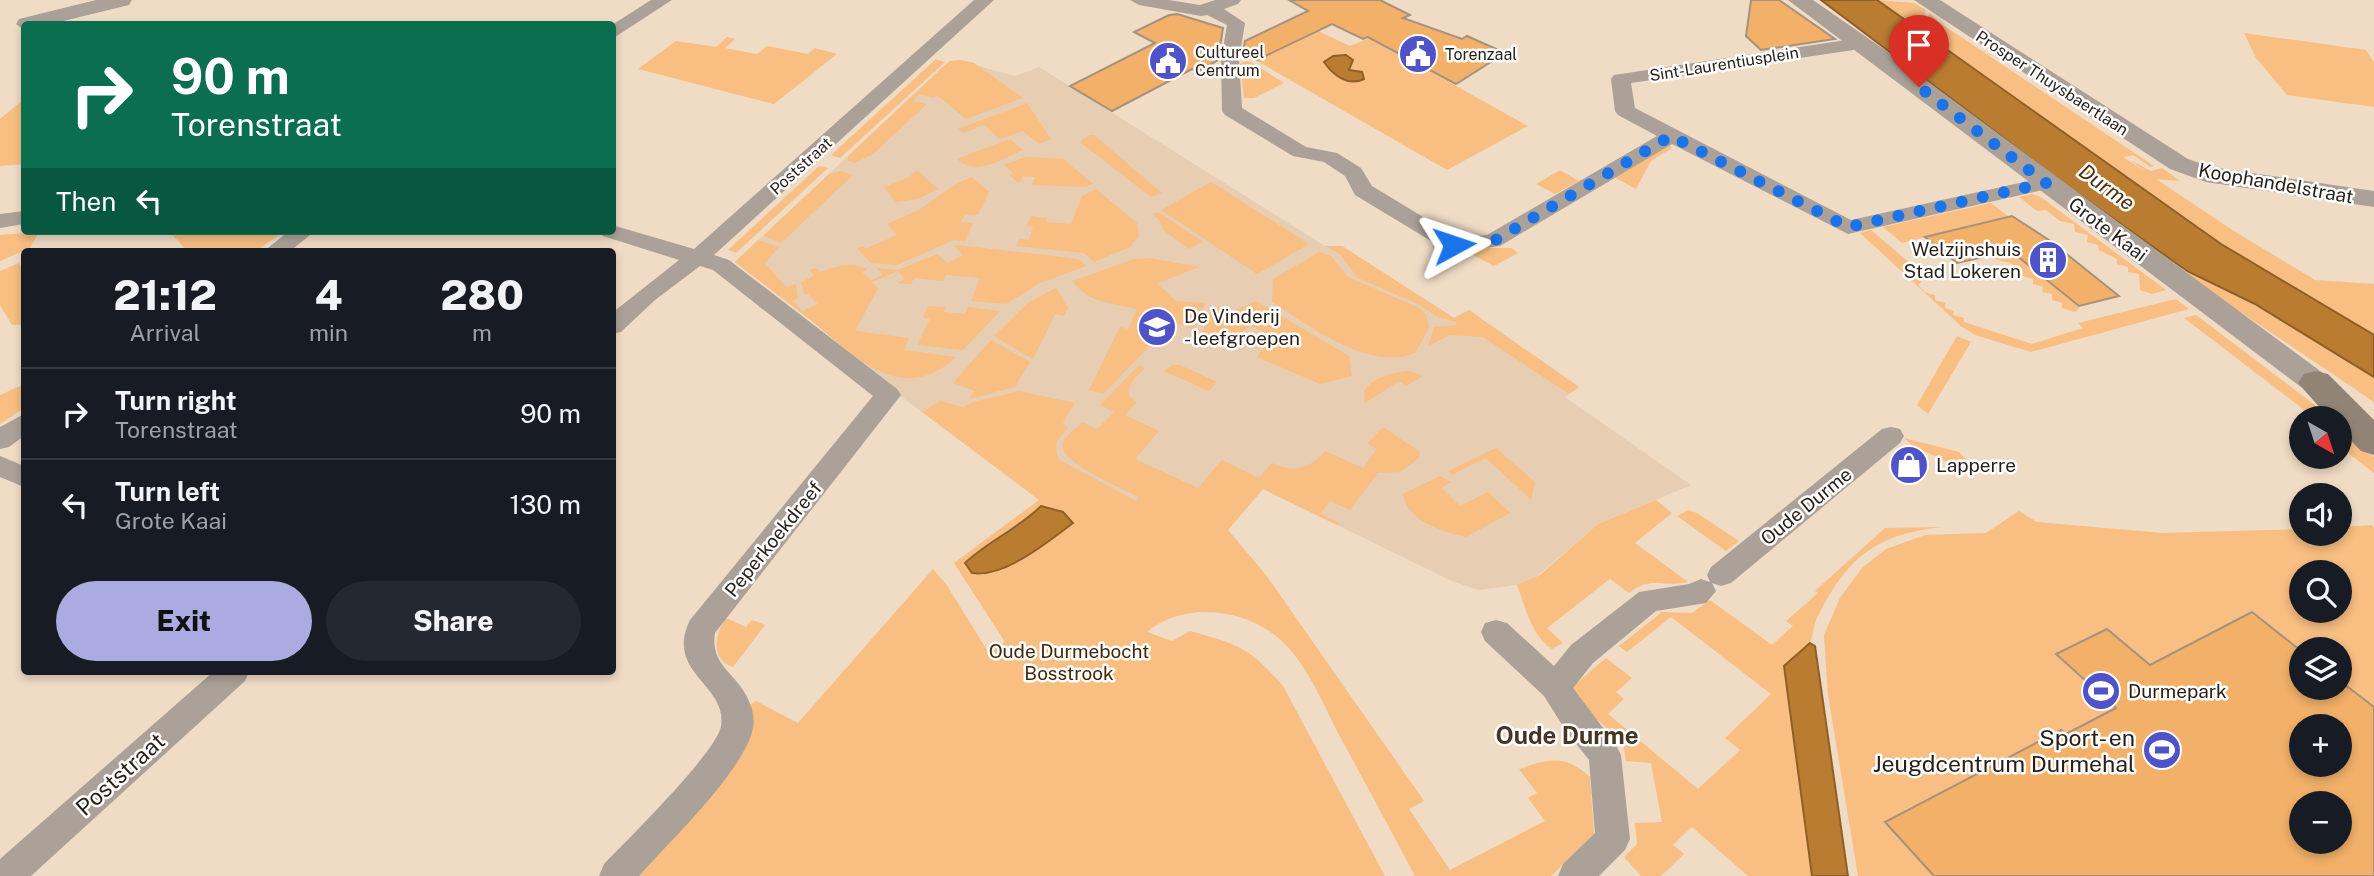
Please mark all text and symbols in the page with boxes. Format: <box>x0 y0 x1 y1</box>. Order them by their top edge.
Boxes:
pin <box>1889 15 1949 87</box>
icon: arrive <box>1900 26 1938 64</box>
street label: Prosper Thuysbaertlaan <box>1972 27 2132 139</box>
public building icon: Torenzaal <box>1397 33 1439 75</box>
public building icon: Cultureel Centrum <box>1147 40 1189 82</box>
place label: Cultureel Centrum <box>1195 43 1264 80</box>
street label: Sint-Laurentiusplein <box>1648 43 1800 85</box>
place label: Torenzaal <box>1445 45 1517 64</box>
text: 90 m <box>171 47 290 105</box>
icon: right <box>56 49 147 140</box>
text: Torenstraat <box>171 106 342 143</box>
street label: Poststraat <box>766 133 836 199</box>
water label: Durme <box>2074 158 2140 216</box>
street label: Koophandelstraat <box>2197 159 2355 207</box>
icon: left <box>130 182 168 220</box>
text: Then <box>56 186 116 217</box>
street label: Grote Kaai <box>2064 192 2152 266</box>
position arrow <box>1417 208 1491 282</box>
place label: Welzijnshuis Stad Lokeren <box>1904 238 2021 282</box>
building icon: Welzijnshuis Stad Lokeren <box>2027 239 2069 281</box>
text: 21:12 <box>113 270 217 319</box>
text: 4 <box>315 270 343 319</box>
text: 280 <box>440 270 524 319</box>
place label: De Vinderij - leefgroepen <box>1184 305 1300 349</box>
school or university icon: De Vinderij - leefgroepen <box>1136 306 1178 348</box>
text: Arrival <box>130 319 201 346</box>
text: min <box>309 319 348 346</box>
text: m <box>472 319 492 346</box>
text: Turn right <box>115 385 237 416</box>
icon: right <box>56 395 94 433</box>
text: 90 m <box>520 398 581 429</box>
north arrow <box>2289 406 2352 469</box>
map controls <box>2289 406 2352 854</box>
text: Torenstraat <box>115 416 238 443</box>
shop icon: Lapperre <box>1888 444 1930 486</box>
place label: Lapperre <box>1936 454 2016 476</box>
street label: Oude Durme <box>1756 463 1856 549</box>
text: Turn left <box>115 476 220 507</box>
street label: Peperkoekdreef <box>720 477 826 601</box>
button: sound <box>2289 483 2352 546</box>
icon: left <box>56 486 94 524</box>
text: 130 m <box>509 489 581 520</box>
text: Grote Kaai <box>115 507 227 534</box>
button: search <box>2289 560 2352 623</box>
button: Exit <box>56 581 312 661</box>
button: Share <box>326 581 581 661</box>
button: layers <box>2289 637 2352 700</box>
park label: Oude Durmebocht Bosstrook <box>989 640 1149 684</box>
sports icon: Durmepark <box>2080 670 2122 712</box>
place label: Durmepark <box>2128 680 2227 702</box>
button: + <box>2289 714 2352 777</box>
district label: Oude Durme <box>1495 721 1639 749</box>
place label: Sport- en Jeugdcentrum Durmehal <box>1873 724 2135 777</box>
street label: Poststraat <box>70 727 170 821</box>
sports icon: Sport- en Jeugdcentrum Durmehal <box>2141 729 2183 771</box>
button: − <box>2289 791 2352 854</box>

